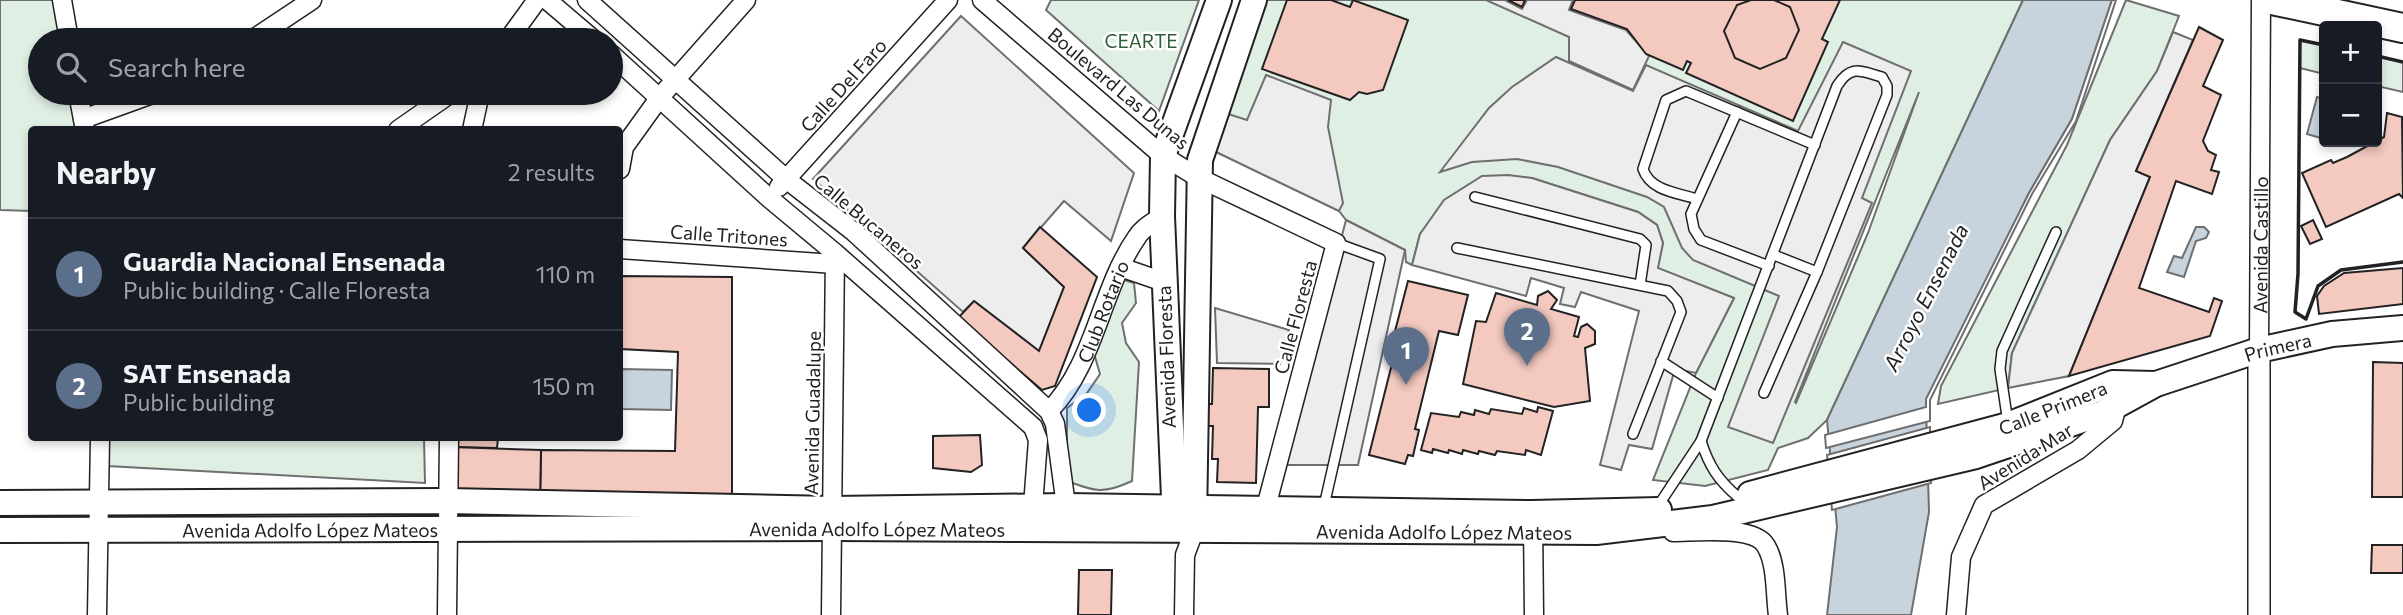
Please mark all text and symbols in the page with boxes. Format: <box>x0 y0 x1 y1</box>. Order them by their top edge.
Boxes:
map controls <box>2319 21 2382 147</box>
button: + <box>2319 21 2382 84</box>
street label: Boulevard Las Dunas <box>1044 22 1194 154</box>
search box <box>28 28 623 105</box>
park label: CEARTE <box>1104 29 1178 52</box>
street label: Calle Del Faro <box>795 34 891 136</box>
icon: search <box>52 48 90 86</box>
text: Search here <box>108 51 246 82</box>
button: − <box>2319 84 2382 147</box>
text: Nearby <box>56 153 156 190</box>
text: 2 results <box>508 158 595 186</box>
street label: Calle Bucaneros <box>809 168 929 274</box>
street label: Avenida Castillo <box>2248 176 2271 314</box>
street label: Calle Tritones <box>669 219 789 251</box>
water label: Arroyo Ensenada <box>1877 219 1973 375</box>
text: Guardia Nacional Ensenada <box>123 245 445 276</box>
street label: Club Rotario <box>1072 256 1133 366</box>
street label: Calle Floresta <box>1269 258 1321 376</box>
text: 1 <box>74 260 84 288</box>
text: 110 m <box>536 260 595 288</box>
text: Public building · Calle Floresta <box>123 276 430 304</box>
street label: Avenida Floresta <box>1152 285 1180 429</box>
pin: 2 <box>1504 308 1550 366</box>
pin: 1 <box>1383 327 1429 385</box>
street label: Primera <box>2241 327 2313 366</box>
street label: Avenida Guadalupe <box>799 331 825 495</box>
text: SAT Ensenada <box>123 357 291 388</box>
text: 2 <box>72 372 86 400</box>
text: 150 m <box>532 372 595 400</box>
street label: Calle Primera <box>1996 375 2110 439</box>
text: Public building <box>123 388 274 416</box>
your location <box>1072 393 1106 427</box>
street label: Avenida Mar <box>1973 418 2077 494</box>
street label: Avenida Adolfo López Mateos <box>749 516 1005 540</box>
street label: Avenida Adolfo López Mateos <box>182 517 438 541</box>
street label: Avenida Adolfo López Mateos <box>1316 519 1572 543</box>

